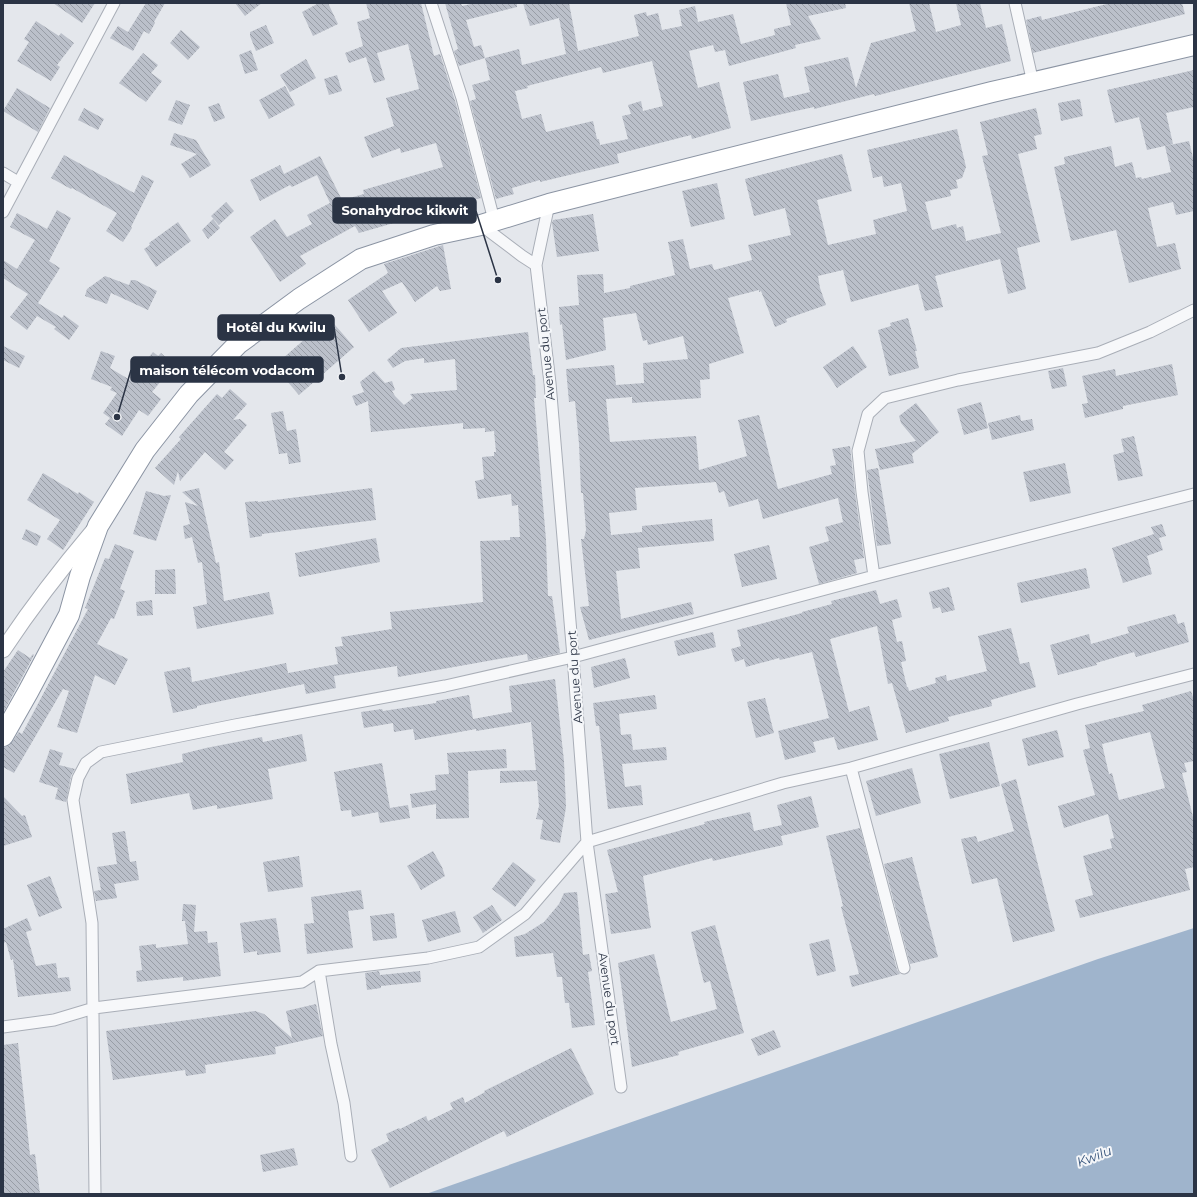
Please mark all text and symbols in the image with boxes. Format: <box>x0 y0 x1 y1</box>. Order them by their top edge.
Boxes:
callout: Sonahydroc kikwit <box>333 198 476 223</box>
text: Sonahydroc kikwit <box>342 202 469 218</box>
street label: Avenue du port <box>533 307 558 401</box>
callout: Hotêl du Kwilu <box>218 315 334 340</box>
text: Hotêl du Kwilu <box>226 319 326 335</box>
callout: maison télécom vodacom <box>131 357 323 382</box>
text: maison télécom vodacom <box>139 362 315 378</box>
street label: Avenue du port <box>564 630 585 724</box>
street label: Avenue du port <box>596 952 623 1046</box>
water label: Kwilu <box>1074 1142 1114 1170</box>

